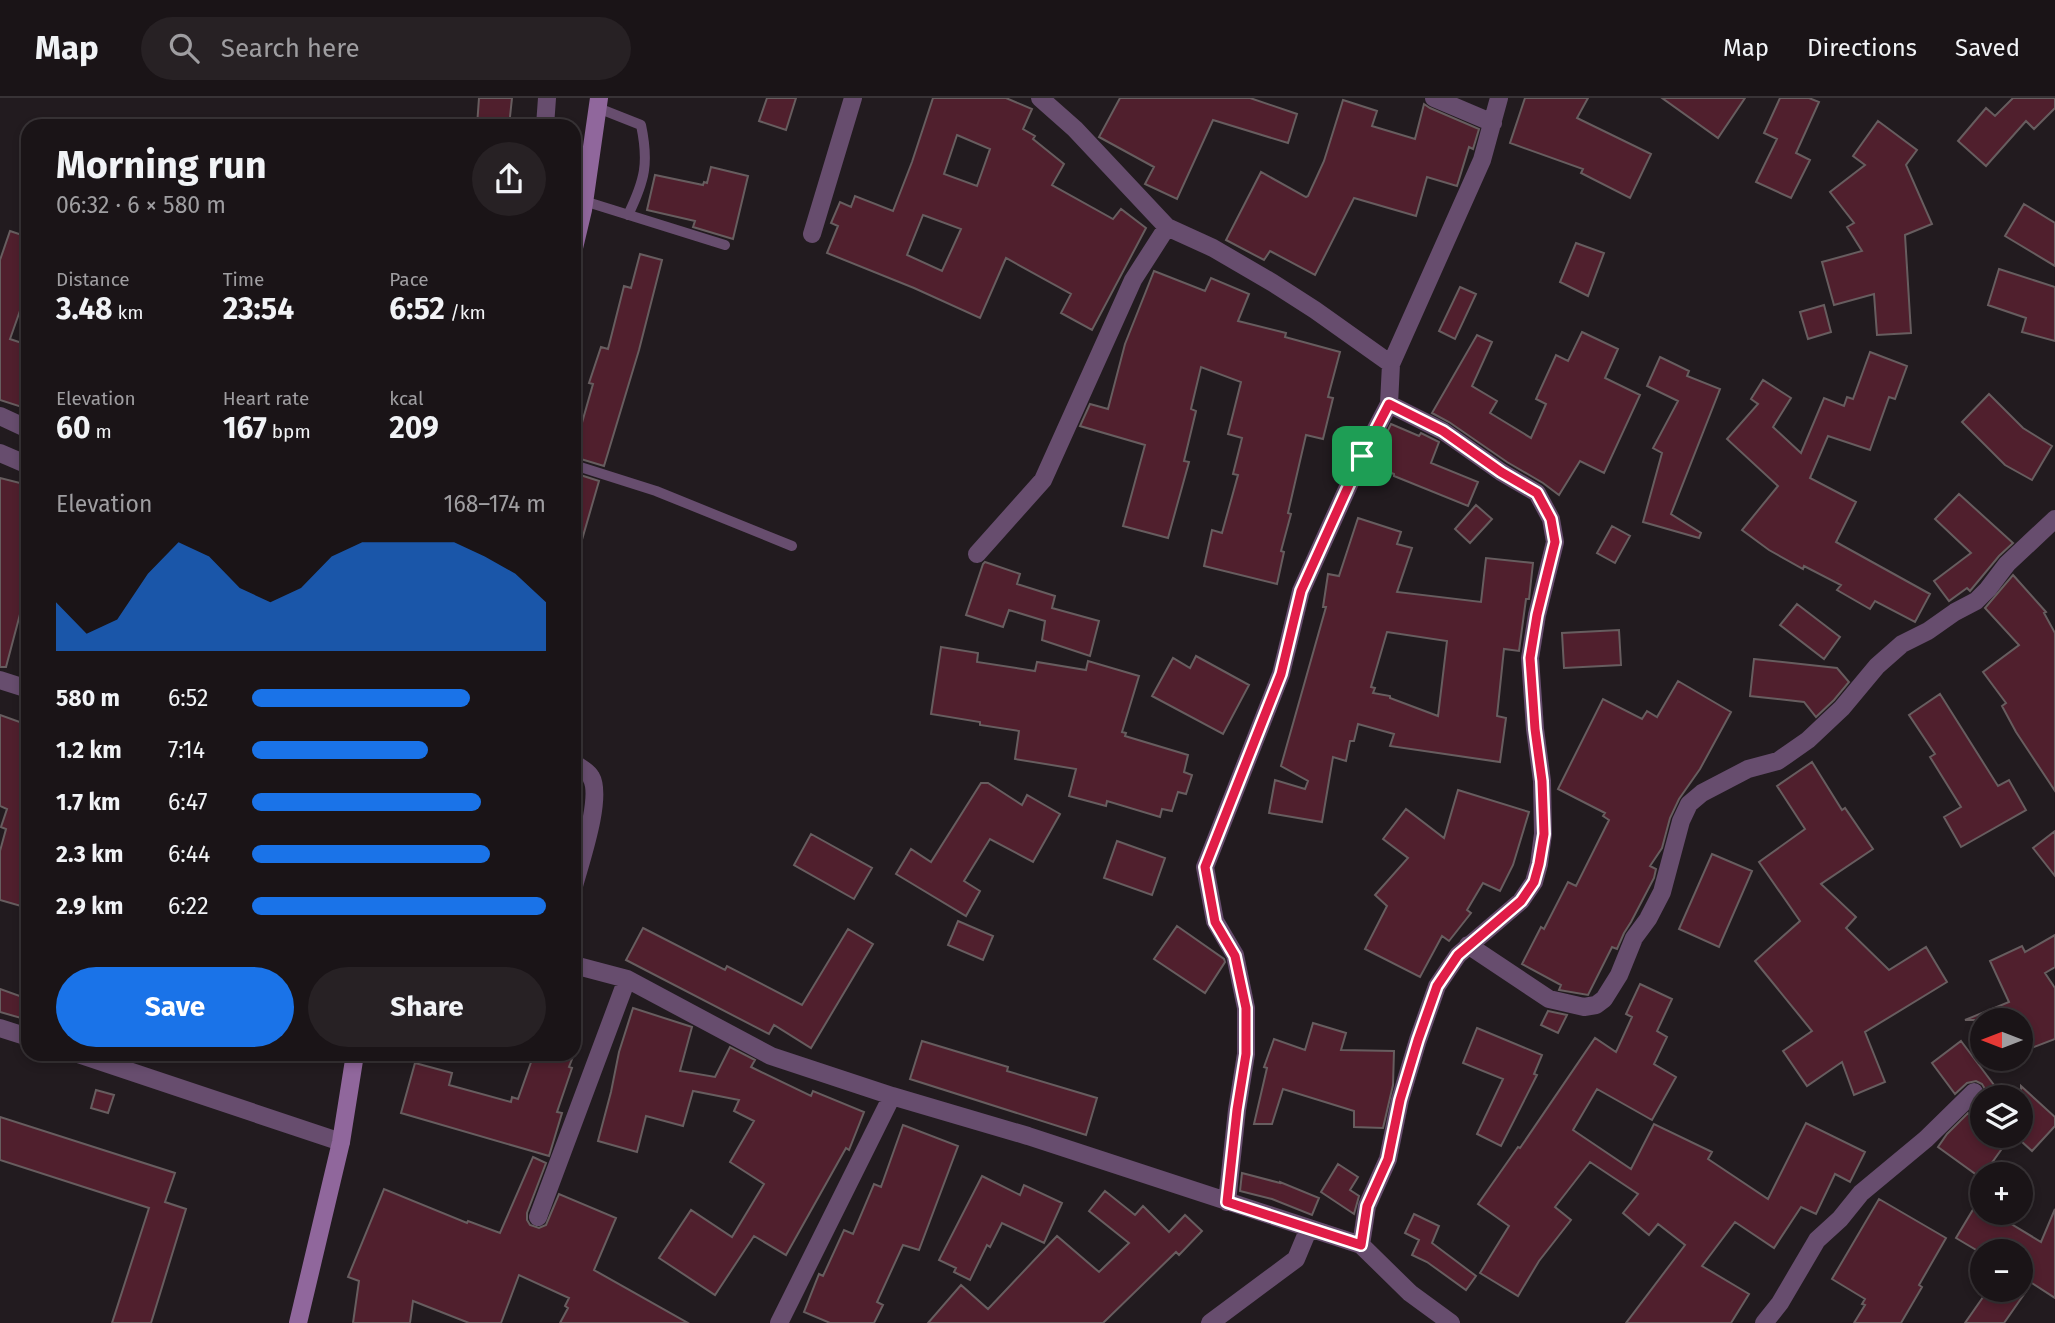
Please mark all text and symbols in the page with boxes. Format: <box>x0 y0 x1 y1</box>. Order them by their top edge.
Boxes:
search box <box>141 17 631 80</box>
text: Map <box>35 28 99 68</box>
icon: search <box>165 29 203 67</box>
text: Search here <box>221 33 360 64</box>
text: Map <box>1723 34 1769 62</box>
text: Directions <box>1807 34 1917 62</box>
text: Saved <box>1955 34 2020 62</box>
text: Morning run <box>56 142 267 188</box>
button: share <box>472 142 546 216</box>
text: 06:32 · 6 × 580 m <box>56 191 226 219</box>
text: Distance <box>56 268 130 291</box>
text: Time <box>223 268 264 291</box>
text: Pace <box>389 268 429 291</box>
text: 3.48 <box>56 291 113 327</box>
text: 23:54 <box>223 291 294 327</box>
text: 6:52 <box>389 291 445 327</box>
text: km <box>113 301 144 324</box>
text: /km <box>445 301 486 324</box>
text: Elevation <box>56 387 136 410</box>
text: Heart rate <box>223 387 309 410</box>
text: kcal <box>389 387 424 410</box>
text: 60 <box>56 410 90 446</box>
text: 167 <box>223 410 267 446</box>
text: 209 <box>389 410 439 446</box>
text: m <box>90 420 112 443</box>
text: bpm <box>267 420 311 443</box>
pin <box>1332 426 1392 486</box>
icon: arrive <box>1343 437 1381 475</box>
text: Elevation <box>56 490 152 518</box>
text: 168–174 m <box>443 490 546 518</box>
text: 580 m <box>56 684 120 712</box>
text: 6:52 <box>168 684 209 712</box>
text: 1.2 km <box>56 736 122 764</box>
text: 7:14 <box>168 736 205 764</box>
text: 1.7 km <box>56 788 121 816</box>
text: 6:47 <box>168 788 208 816</box>
text: 2.3 km <box>56 840 123 868</box>
text: 6:44 <box>168 840 210 868</box>
text: 2.9 km <box>56 892 123 920</box>
text: 6:22 <box>168 892 209 920</box>
button: Save <box>56 967 294 1047</box>
button: Share <box>308 967 546 1047</box>
north arrow <box>1970 1008 2034 1071</box>
map controls <box>1970 1008 2033 1302</box>
button: layers <box>1970 1085 2033 1148</box>
button: + <box>1970 1162 2033 1225</box>
button: − <box>1970 1239 2033 1302</box>

